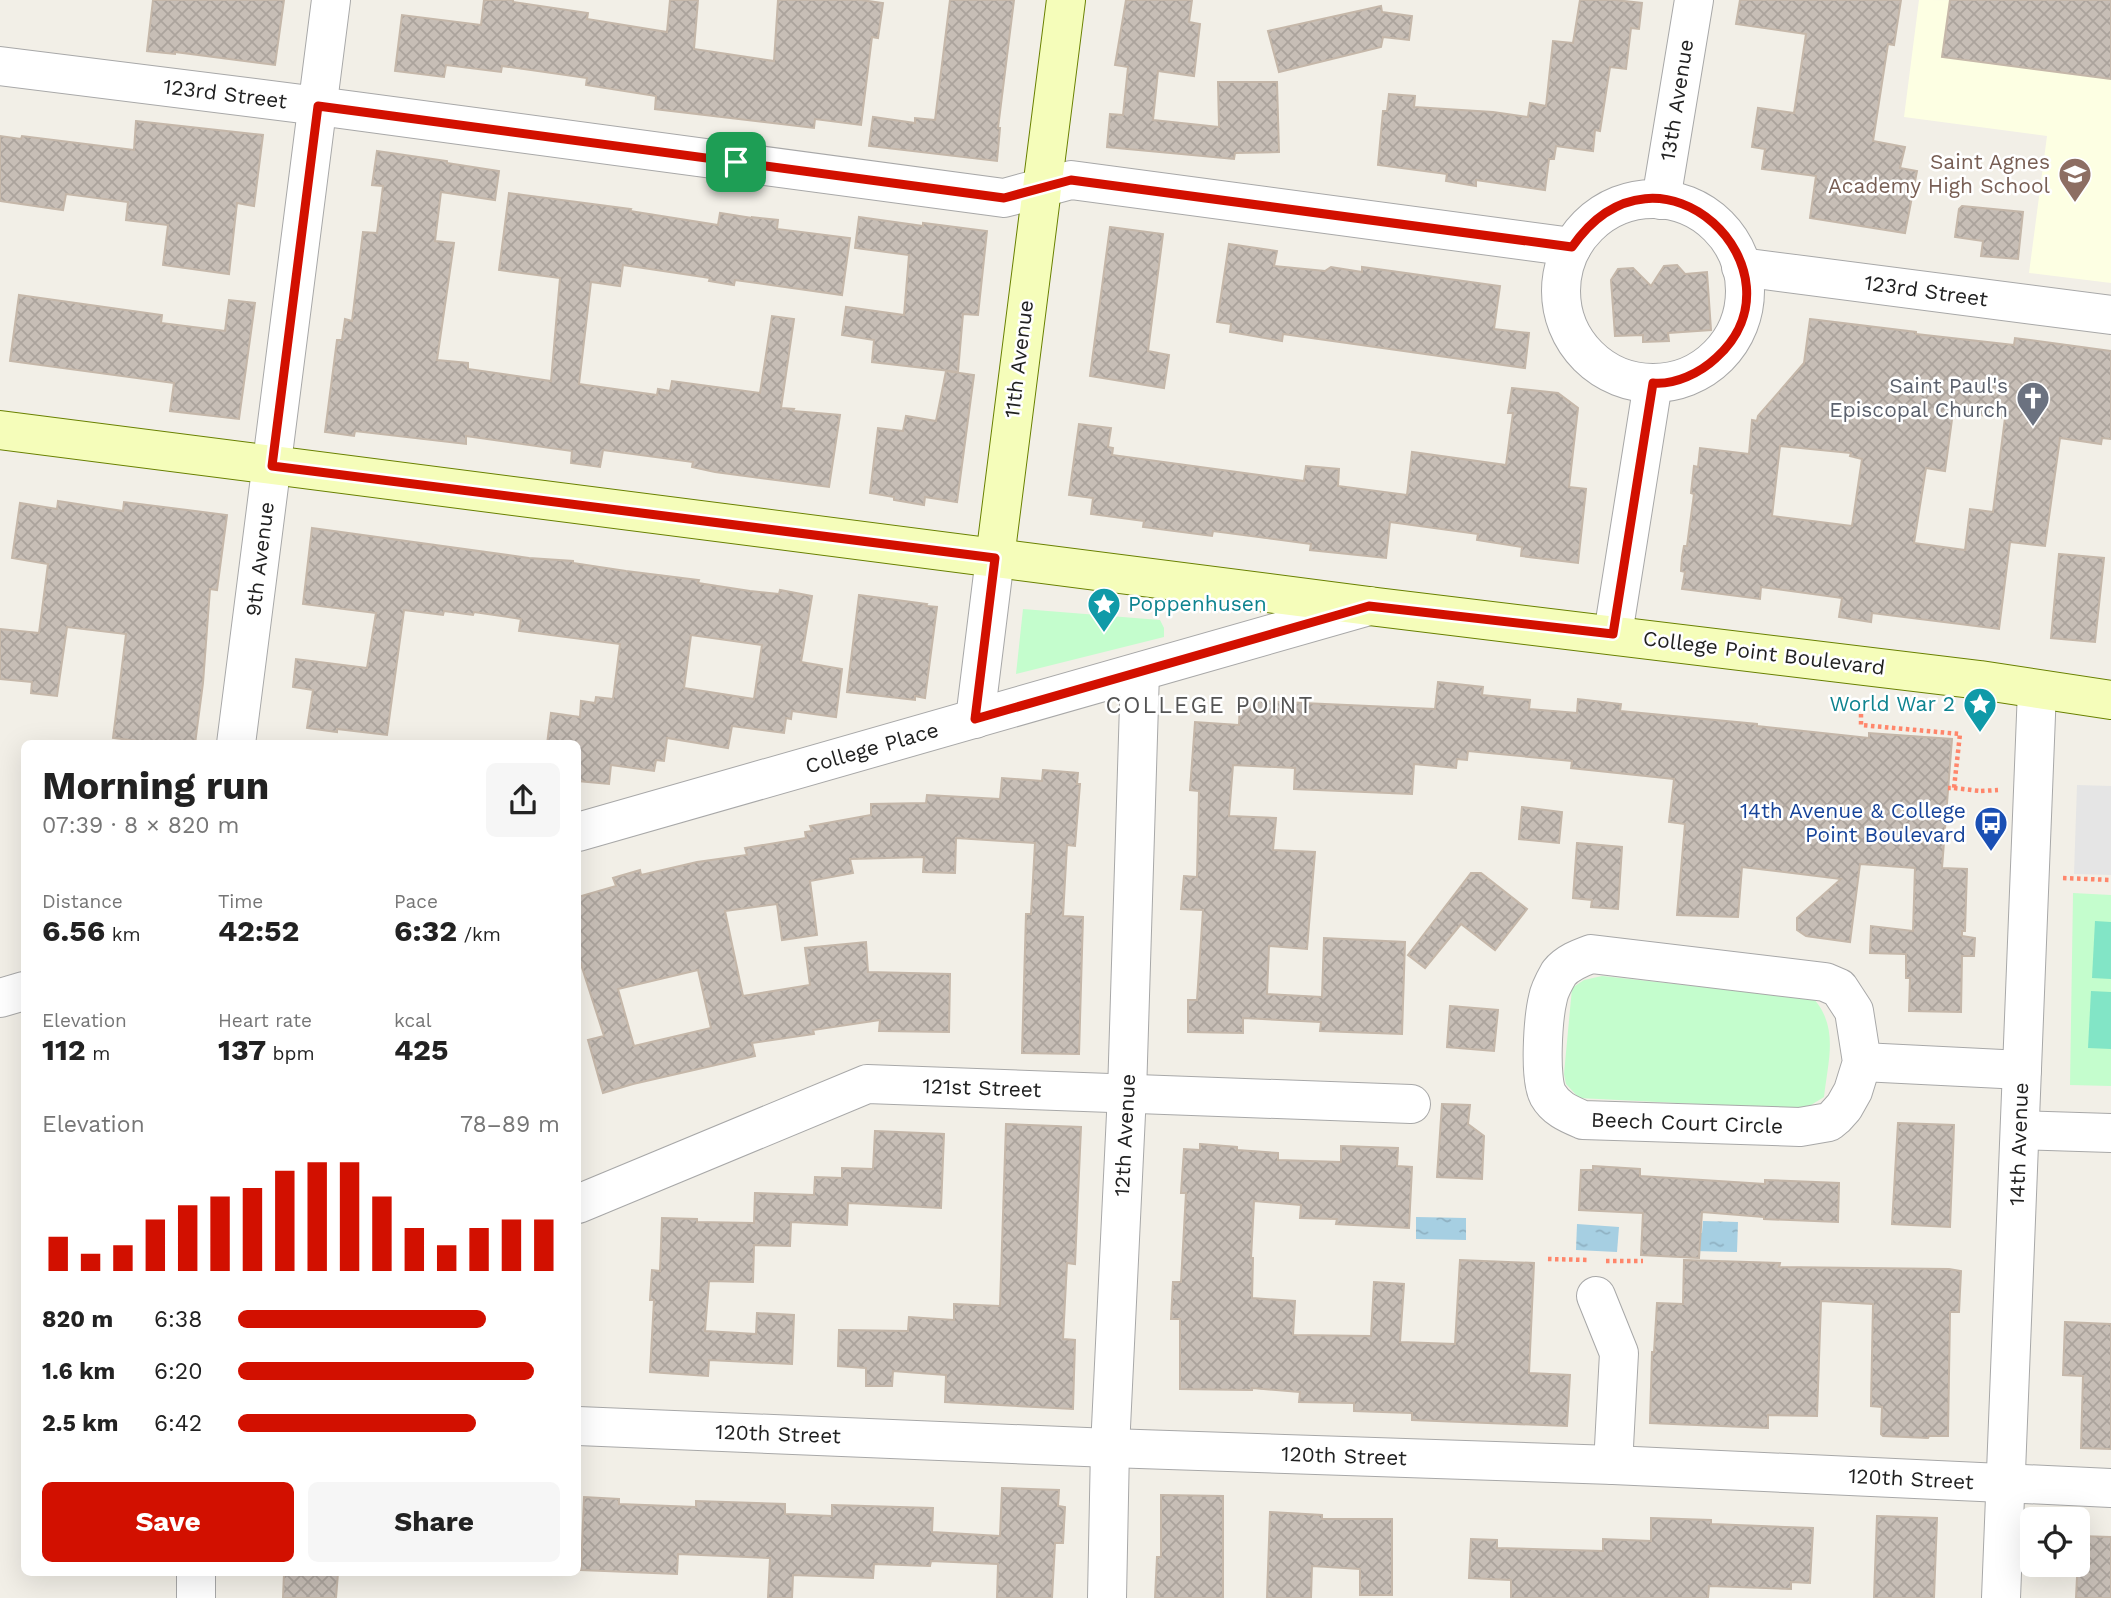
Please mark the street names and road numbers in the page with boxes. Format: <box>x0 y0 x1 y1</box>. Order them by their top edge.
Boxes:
street label: 13th Avenue <box>1655 37 1698 163</box>
street label: 123rd Street <box>162 74 289 114</box>
street label: 123rd Street <box>1863 269 1990 312</box>
street label: 11th Avenue <box>999 298 1038 419</box>
street label: 9th Avenue <box>240 500 279 618</box>
street label: College Point Boulevard <box>1642 625 1886 680</box>
street label: College Place <box>802 717 941 778</box>
street label: 121st Street <box>922 1073 1042 1102</box>
street label: 12th Avenue <box>1109 1073 1140 1197</box>
street label: 14th Avenue <box>2004 1082 2033 1206</box>
street label: Beech Court Circle <box>1591 1107 1784 1138</box>
street label: 120th Street <box>715 1419 841 1448</box>
street label: 120th Street <box>1281 1441 1407 1470</box>
street label: 120th Street <box>1848 1463 1975 1494</box>

